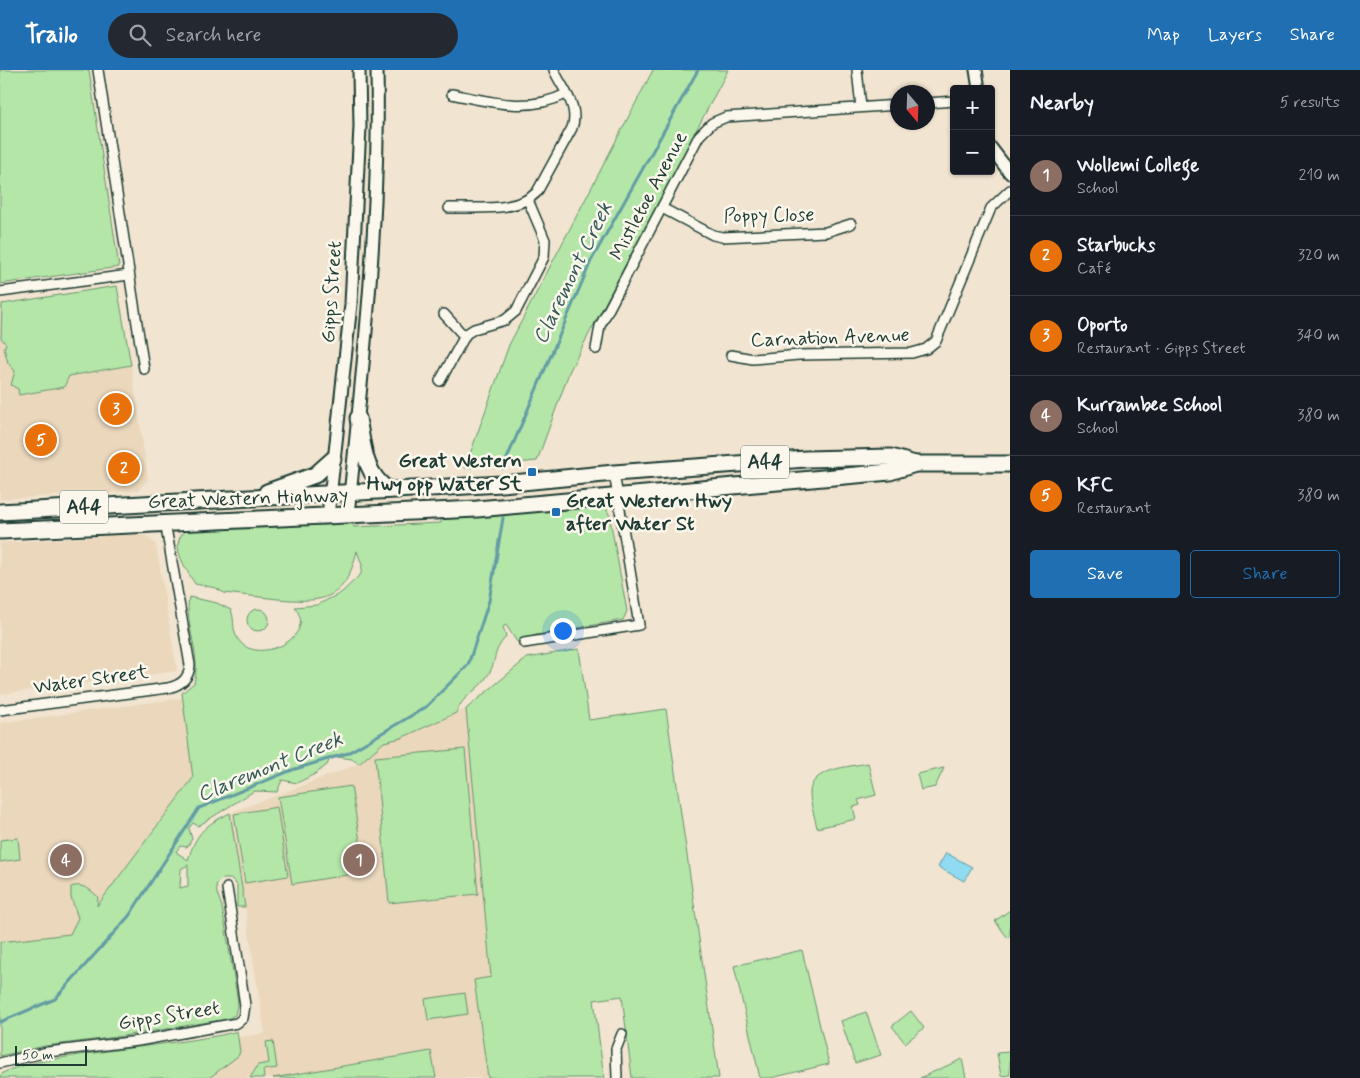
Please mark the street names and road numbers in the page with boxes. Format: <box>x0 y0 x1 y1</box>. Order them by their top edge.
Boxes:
street label: Mistletoe Avenue <box>604 127 694 265</box>
street label: Poppy Close <box>723 202 815 230</box>
street label: Gipps Street <box>315 240 349 344</box>
street label: Carnation Avenue <box>750 322 910 354</box>
road number: A44 <box>741 446 789 478</box>
street label: Great Western Highway <box>147 482 349 516</box>
road number: A44 <box>60 491 108 524</box>
street label: Water Street <box>32 659 151 701</box>
street label: Gipps Street <box>116 995 222 1037</box>

